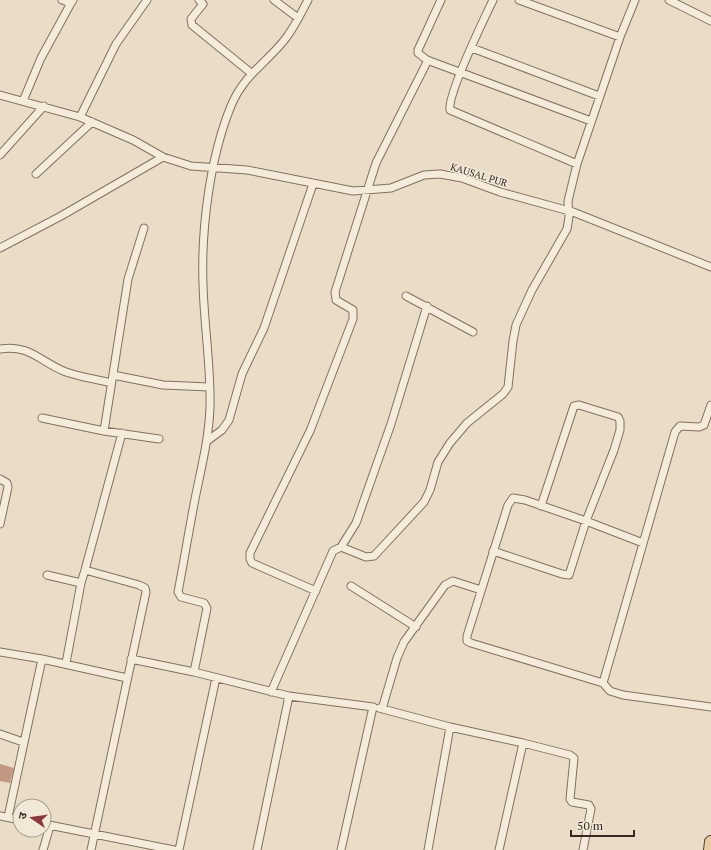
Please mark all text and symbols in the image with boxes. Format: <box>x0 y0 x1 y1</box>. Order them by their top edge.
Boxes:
street label: KAUSAL PUR <box>449 160 510 190</box>
north arrow <box>12 798 52 838</box>
text: उ <box>15 810 30 820</box>
scale bar <box>571 812 634 838</box>
text: 50 m <box>577 818 604 833</box>

